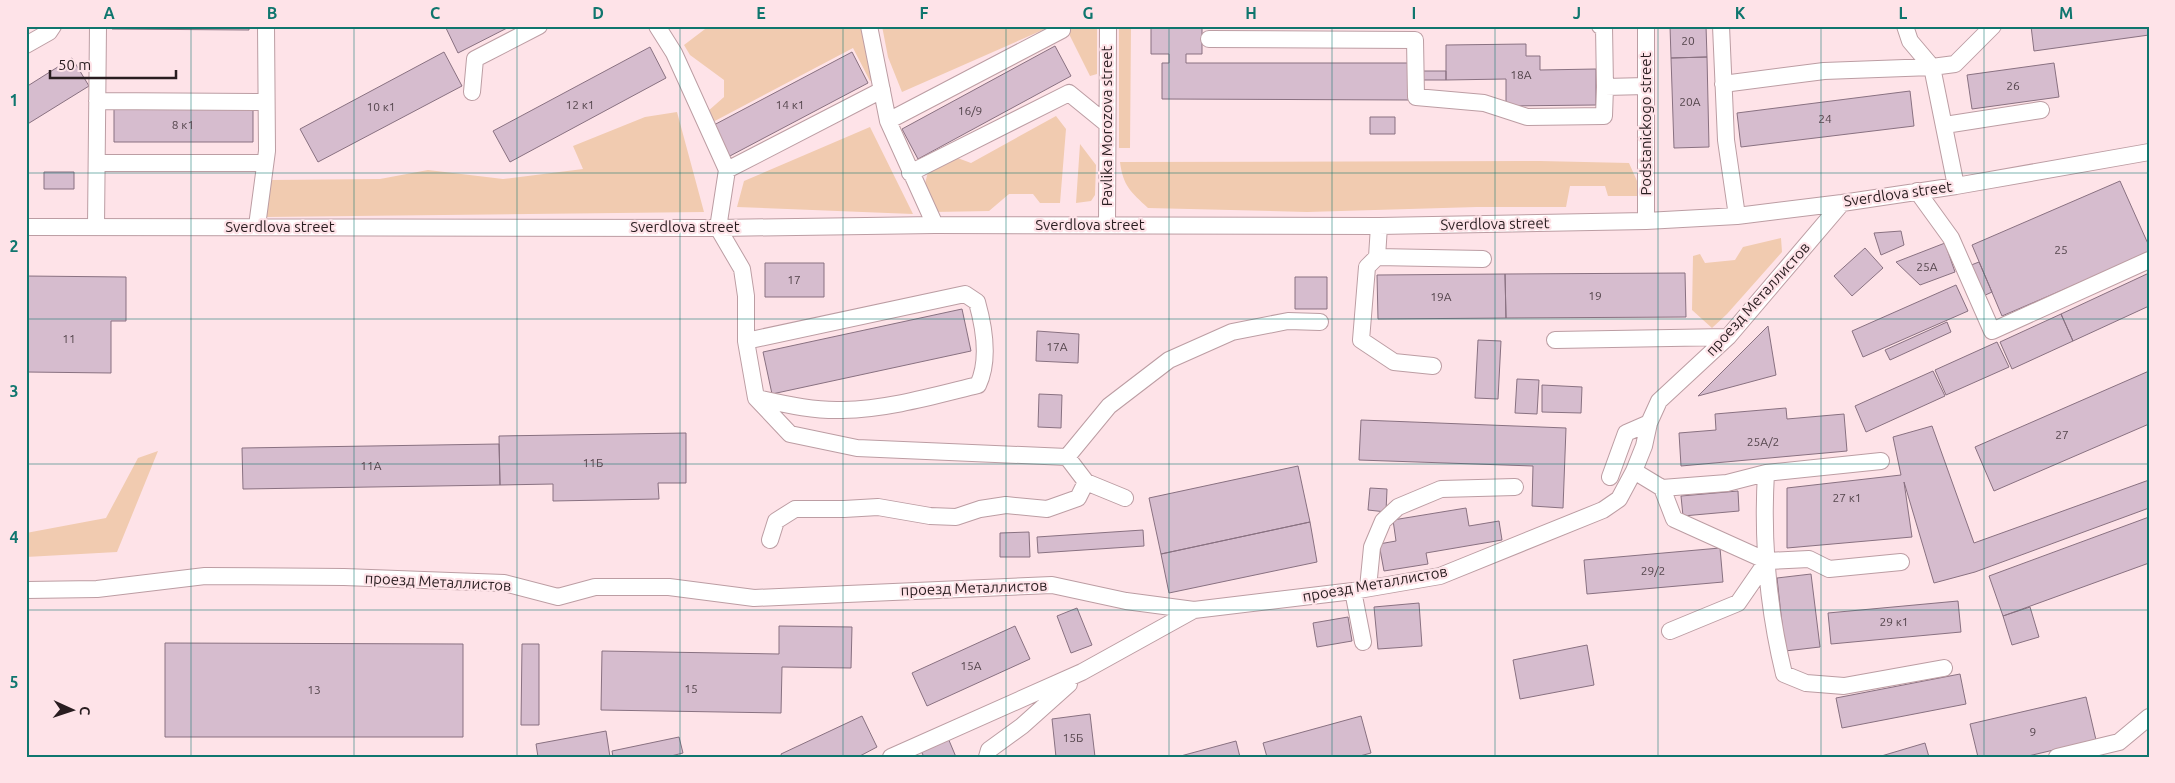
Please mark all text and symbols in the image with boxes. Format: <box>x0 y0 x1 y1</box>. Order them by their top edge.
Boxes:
text: A <box>103 4 115 22</box>
text: B <box>267 4 277 22</box>
text: C <box>430 4 440 22</box>
text: D <box>592 4 604 22</box>
text: E <box>756 4 766 22</box>
text: F <box>920 4 929 22</box>
text: G <box>1082 4 1094 22</box>
text: H <box>1245 4 1257 22</box>
text: I <box>1412 4 1416 22</box>
text: J <box>1573 4 1581 22</box>
text: K <box>1735 4 1746 22</box>
text: L <box>1899 4 1908 22</box>
text: M <box>2059 4 2073 22</box>
house number: 20 <box>1681 34 1695 47</box>
street label: Pavlika Morozova street <box>1098 46 1115 206</box>
scale bar <box>50 48 176 80</box>
street label: Podstanickogo street <box>1637 52 1654 196</box>
text: 50 m <box>58 56 91 73</box>
house number: 18А <box>1510 68 1532 81</box>
house number: 26 <box>2006 79 2020 92</box>
text: 1 <box>9 91 19 109</box>
house number: 20А <box>1679 95 1701 108</box>
house number: 12 к1 <box>565 98 595 111</box>
house number: 14 к1 <box>775 98 805 111</box>
house number: 10 к1 <box>366 100 396 113</box>
house number: 16/9 <box>958 104 982 117</box>
house number: 24 <box>1818 112 1832 125</box>
house number: 8 к1 <box>172 118 194 131</box>
street label: Sverdlova street <box>1843 177 1953 210</box>
street label: Sverdlova street <box>1440 214 1550 233</box>
street label: Sverdlova street <box>1035 216 1145 233</box>
street label: Sverdlova street <box>225 218 335 235</box>
street label: Sverdlova street <box>630 218 740 235</box>
text: 2 <box>9 237 19 255</box>
street label: проезд Металлистов <box>1702 238 1813 359</box>
house number: 25 <box>2054 243 2068 256</box>
house number: 25А <box>1916 260 1938 273</box>
house number: 17 <box>787 273 801 286</box>
house number: 19 <box>1588 289 1602 302</box>
house number: 19А <box>1430 290 1452 303</box>
house number: 11 <box>62 332 76 345</box>
house number: 17А <box>1046 340 1068 353</box>
text: 3 <box>9 382 19 400</box>
house number: 27 <box>2055 428 2069 441</box>
house number: 25А/2 <box>1747 435 1779 448</box>
house number: 11Б <box>583 456 603 469</box>
house number: 11А <box>360 459 382 472</box>
house number: 27 к1 <box>1832 491 1862 504</box>
text: 4 <box>9 528 19 546</box>
street label: проезд Металлистов <box>1301 562 1449 605</box>
house number: 29/2 <box>1641 564 1665 577</box>
street label: проезд Металлистов <box>364 569 512 594</box>
street label: проезд Металлистов <box>900 576 1048 599</box>
house number: 29 к1 <box>1879 615 1909 628</box>
house number: 15А <box>960 659 982 672</box>
text: 5 <box>9 673 19 691</box>
house number: 15 <box>684 682 698 695</box>
house number: 13 <box>307 683 321 696</box>
north arrow <box>48 686 98 736</box>
text: С <box>77 706 93 716</box>
house number: 9 <box>2030 725 2036 738</box>
house number: 15Б <box>1063 731 1083 744</box>

